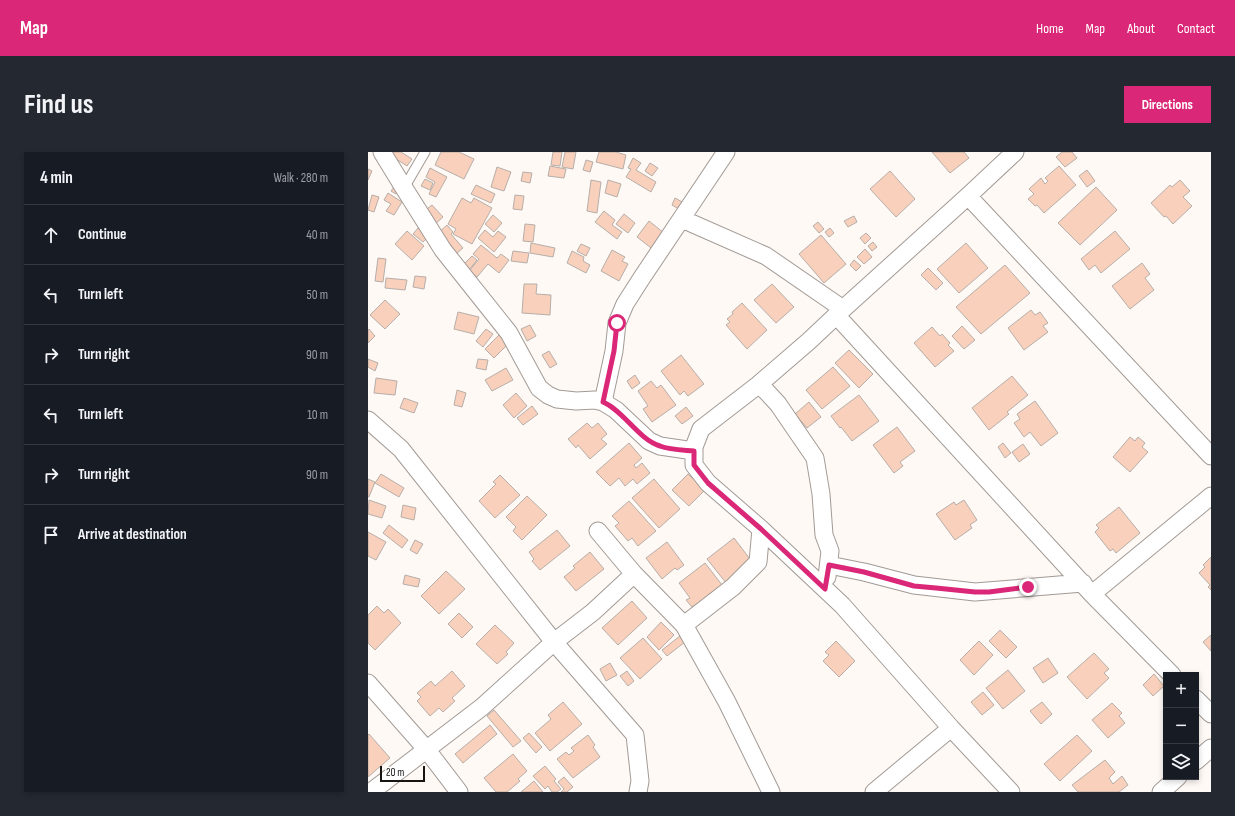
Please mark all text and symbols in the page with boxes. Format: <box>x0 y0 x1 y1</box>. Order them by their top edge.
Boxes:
text: Map <box>20 17 48 40</box>
text: Home <box>1036 20 1064 37</box>
text: Map <box>1086 20 1105 37</box>
text: About <box>1127 20 1155 37</box>
text: Contact <box>1177 20 1215 37</box>
button: Directions <box>1124 86 1211 123</box>
text: Find us <box>24 88 93 121</box>
text: 4 min <box>40 168 73 188</box>
text: Walk · 280 m <box>274 170 328 186</box>
icon: ahead <box>40 224 62 246</box>
text: Continue <box>78 225 127 244</box>
text: 40 m <box>306 227 328 243</box>
icon: left <box>40 284 62 306</box>
text: Turn left <box>78 285 123 304</box>
text: 50 m <box>307 287 328 303</box>
route start <box>608 314 626 332</box>
icon: right <box>40 344 62 366</box>
text: Turn right <box>78 345 130 364</box>
text: 90 m <box>306 347 328 363</box>
icon: left <box>40 404 62 426</box>
text: Turn left <box>78 405 123 424</box>
text: 10 m <box>307 407 328 423</box>
icon: right <box>40 464 62 486</box>
text: Turn right <box>78 465 130 484</box>
text: 90 m <box>306 467 328 483</box>
icon: arrive <box>40 524 62 546</box>
text: Arrive at destination <box>78 525 187 544</box>
route end <box>1019 578 1037 596</box>
map controls <box>1163 672 1199 780</box>
button: + <box>1163 672 1199 708</box>
button: − <box>1163 708 1199 744</box>
button: layers <box>1163 744 1199 780</box>
scale bar <box>380 764 425 783</box>
text: 20 m <box>386 766 404 779</box>

